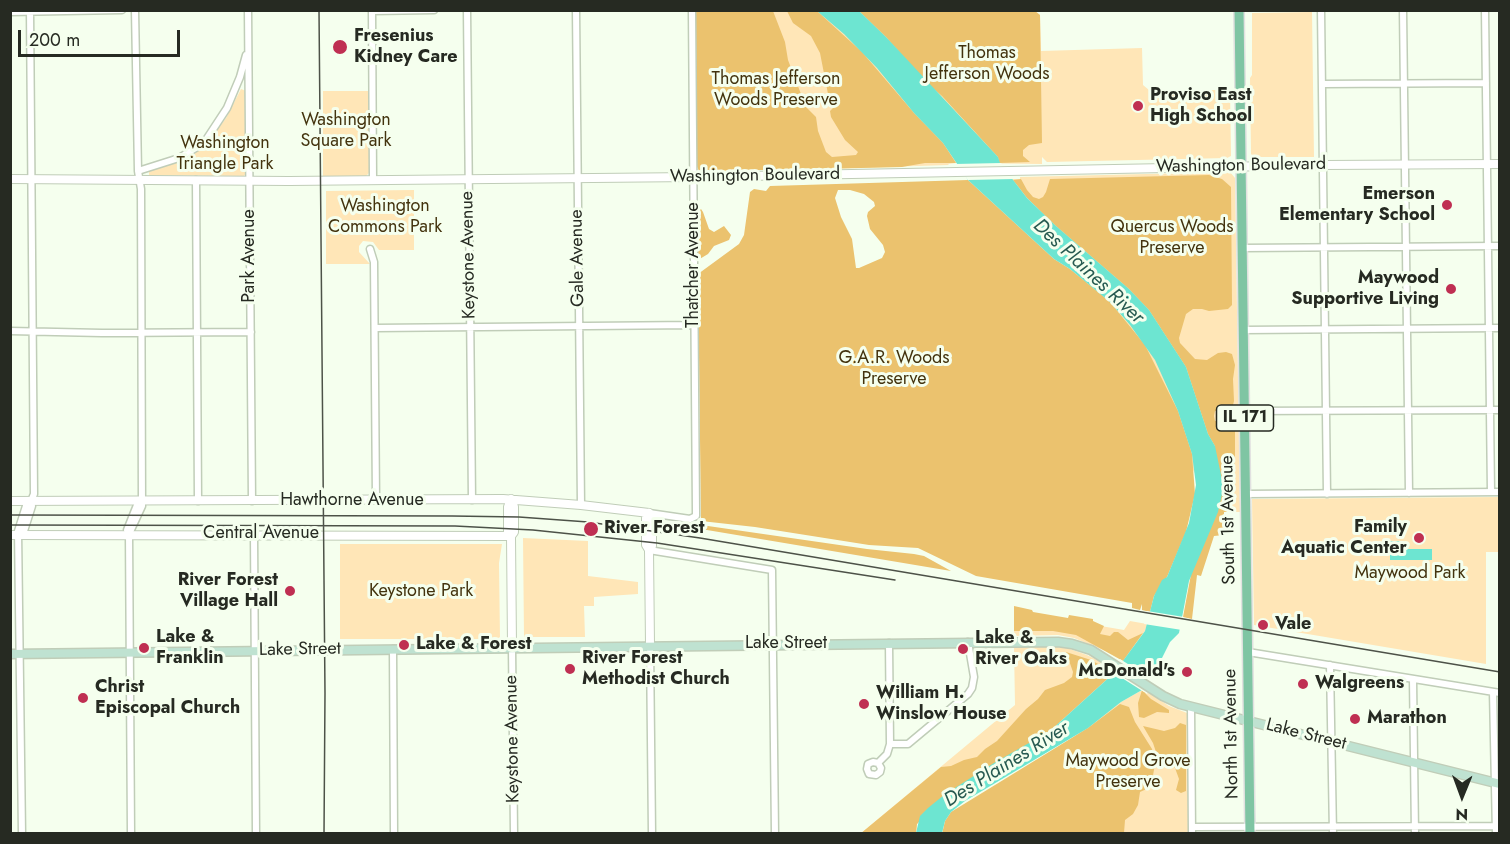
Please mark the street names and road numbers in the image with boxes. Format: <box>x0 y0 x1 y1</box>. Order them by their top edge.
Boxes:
street label: Washington Boulevard <box>1156 154 1326 178</box>
street label: Washington Boulevard <box>670 164 840 188</box>
street label: Keystone Avenue <box>457 191 481 319</box>
street label: Thatcher Avenue <box>683 202 705 328</box>
street label: Park Avenue <box>239 209 261 303</box>
street label: Gale Avenue <box>566 209 590 307</box>
road number: IL 171 <box>1216 405 1274 431</box>
street label: South 1st Avenue <box>1217 455 1241 585</box>
street label: Hawthorne Avenue <box>280 490 424 512</box>
street label: Central Avenue <box>203 523 319 545</box>
street label: Lake Street <box>745 633 827 655</box>
street label: Lake Street <box>259 638 341 662</box>
street label: North 1st Avenue <box>1220 669 1244 799</box>
street label: Keystone Avenue <box>501 675 525 803</box>
street label: Lake Street <box>1264 715 1348 755</box>

